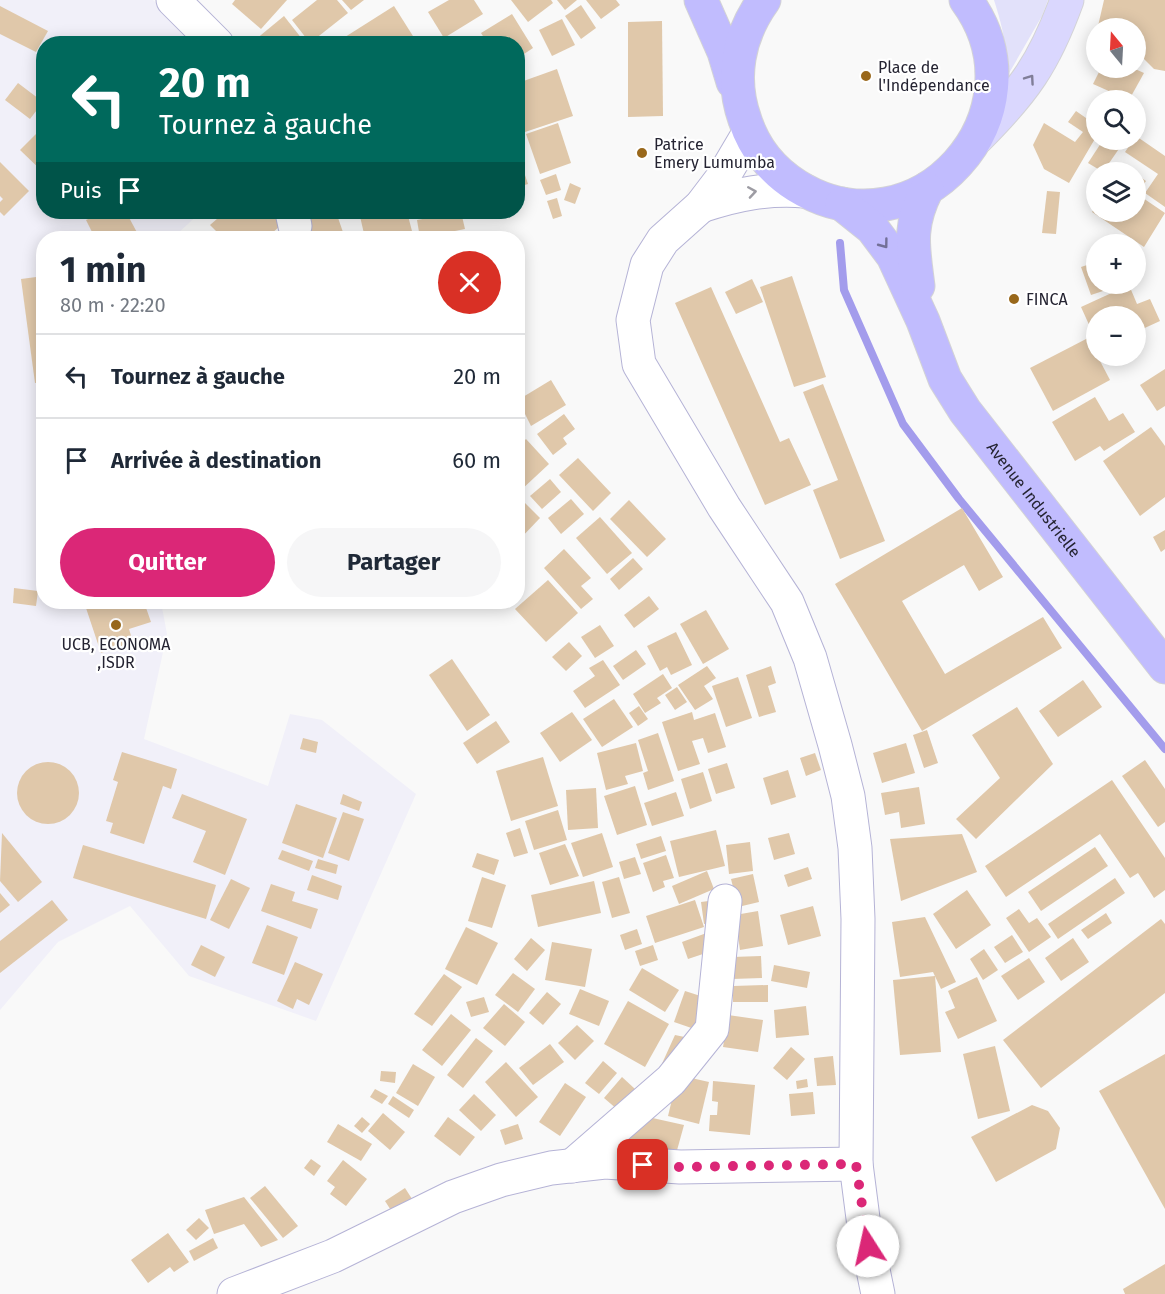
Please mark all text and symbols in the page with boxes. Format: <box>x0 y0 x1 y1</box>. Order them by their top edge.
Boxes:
north arrow <box>1086 18 1146 78</box>
map controls <box>1086 18 1146 366</box>
text: 20 m <box>159 58 251 108</box>
place label: Place de l'Indépendance <box>878 58 990 95</box>
icon: left <box>60 60 138 138</box>
marker: Place de l'Indépendance <box>859 69 873 83</box>
one-way arrow <box>1023 74 1034 85</box>
button: search <box>1086 90 1146 150</box>
text: Tournez à gauche <box>159 109 372 141</box>
place label: Patrice Emery Lumumba <box>654 135 775 172</box>
marker: Patrice Emery Lumumba <box>635 146 649 160</box>
button: layers <box>1086 162 1146 222</box>
icon: arrive <box>113 174 146 207</box>
text: Puis <box>60 177 101 204</box>
one-way arrow <box>747 186 757 199</box>
button: + <box>1086 234 1146 294</box>
one-way arrow <box>877 237 888 248</box>
text: 1 min <box>60 248 147 292</box>
button: close <box>438 251 501 314</box>
place label: FINCA <box>1026 290 1068 309</box>
marker: FINCA <box>1007 292 1021 306</box>
text: 80 m · 22:20 <box>60 293 166 317</box>
button: − <box>1086 306 1146 366</box>
icon: left <box>60 360 93 393</box>
text: Tournez à gauche <box>111 363 285 390</box>
text: 20 m <box>453 363 501 390</box>
street label: Avenue Industrielle <box>983 438 1085 561</box>
icon: arrive <box>60 444 93 477</box>
text: Arrivée à destination <box>111 447 321 474</box>
text: 60 m <box>452 447 501 474</box>
button: Quitter <box>60 528 275 597</box>
button: Partager <box>287 528 501 597</box>
marker: UCB, ECONOMA ,ISDR <box>109 618 123 632</box>
place label: UCB, ECONOMA ,ISDR <box>62 635 171 672</box>
pin <box>617 1139 668 1190</box>
icon: arrive <box>626 1148 659 1181</box>
position arrow <box>836 1214 900 1278</box>

